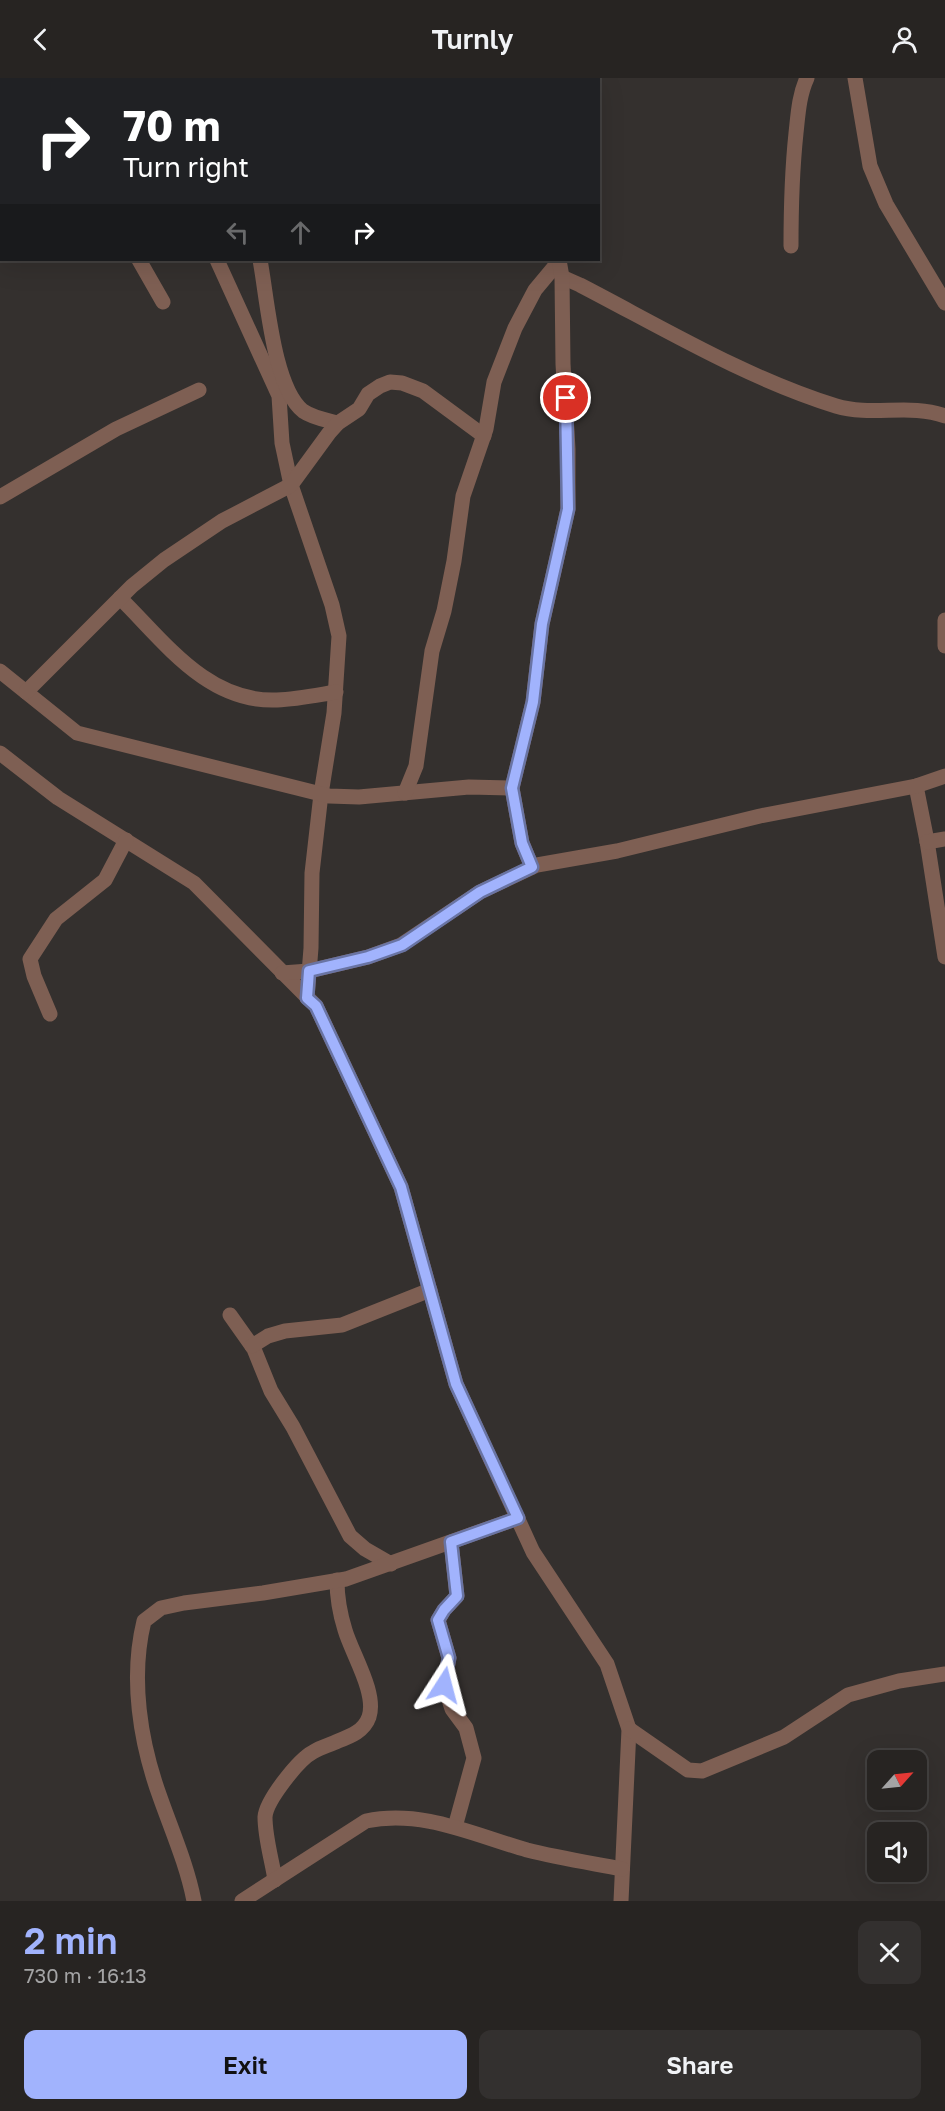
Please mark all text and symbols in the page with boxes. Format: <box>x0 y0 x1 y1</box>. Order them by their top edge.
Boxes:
icon: back <box>24 23 57 56</box>
text: Turnly <box>431 23 514 55</box>
icon: person <box>888 23 921 56</box>
text: 70 m <box>123 100 220 150</box>
icon: right <box>24 102 102 180</box>
text: Turn right <box>123 151 249 183</box>
icon: left <box>221 216 254 249</box>
icon: ahead <box>284 216 317 249</box>
icon: right <box>347 216 380 249</box>
pin <box>540 372 591 423</box>
icon: arrive <box>549 381 582 414</box>
position arrow <box>412 1653 476 1717</box>
north arrow <box>867 1750 927 1810</box>
map controls <box>867 1750 927 1882</box>
button: sound <box>867 1822 927 1882</box>
text: 2 min <box>24 1919 118 1962</box>
button: close <box>858 1921 921 1984</box>
text: 730 m · 16:13 <box>24 1963 147 1987</box>
button: Exit <box>24 2030 467 2099</box>
button: Share <box>479 2030 921 2099</box>

